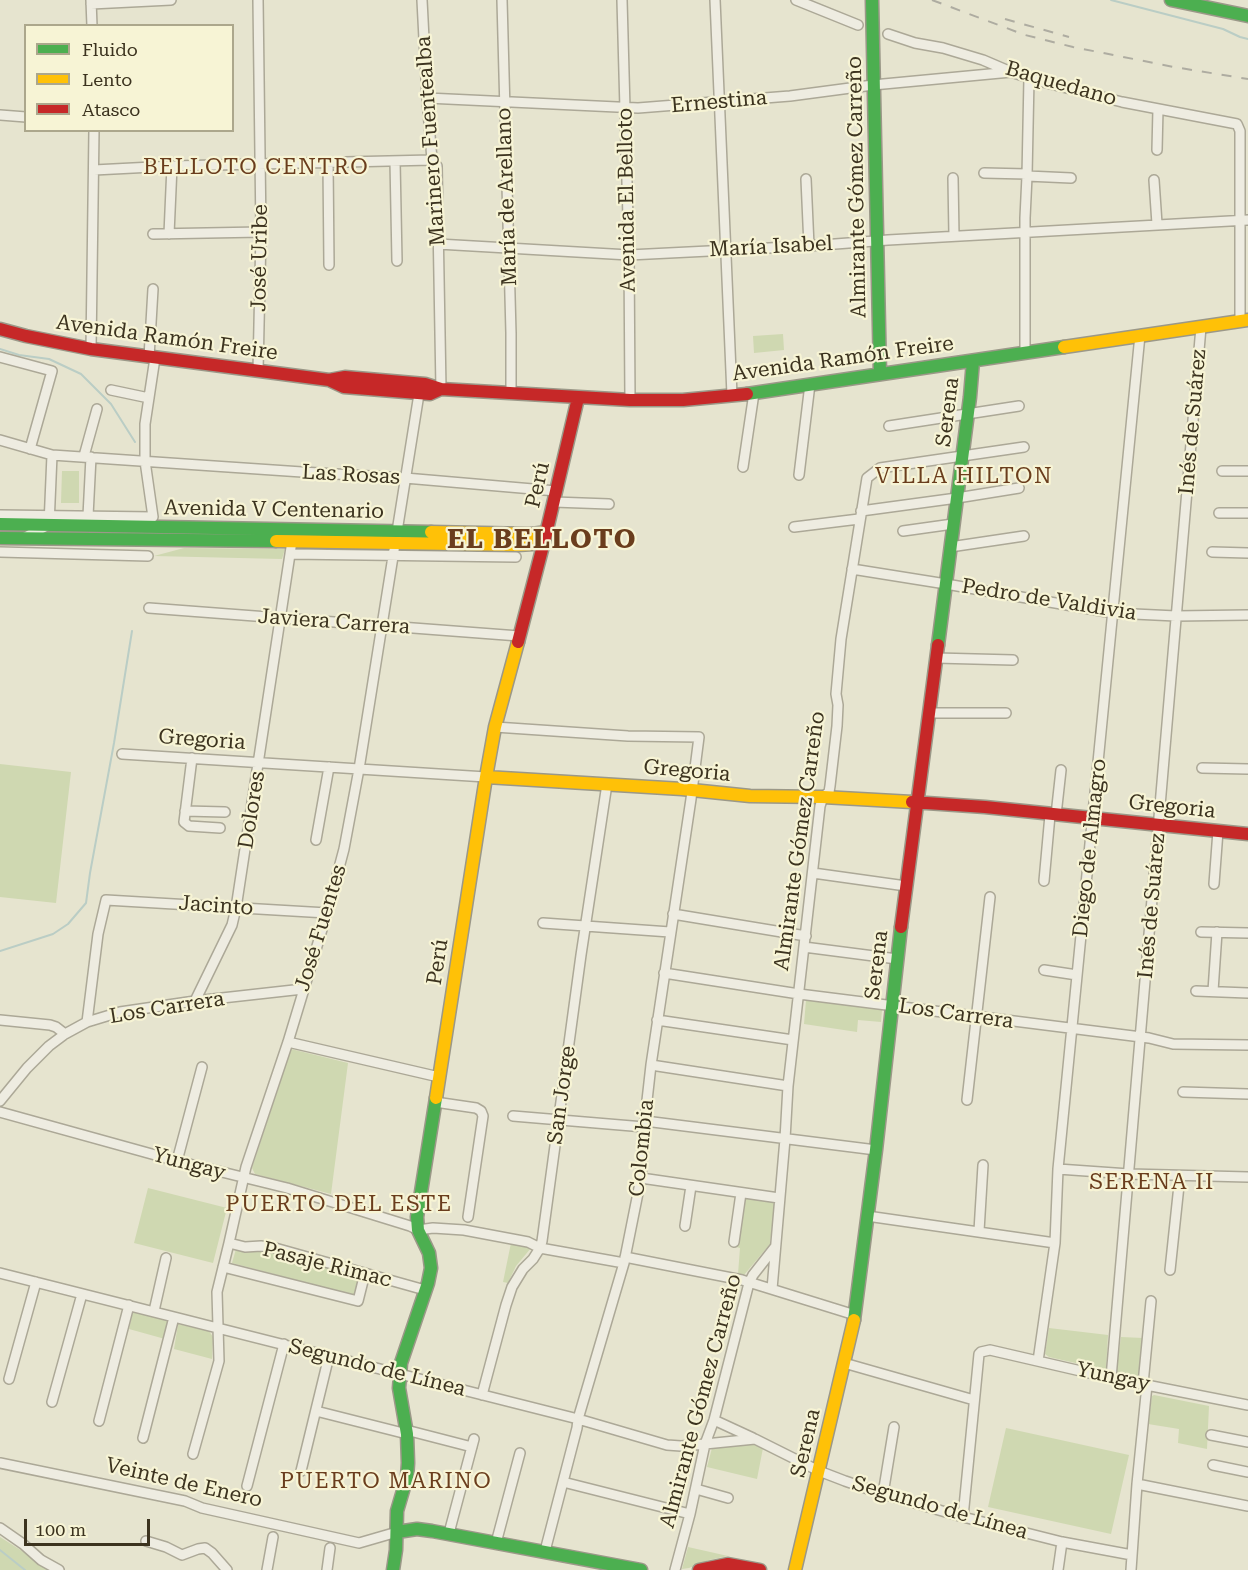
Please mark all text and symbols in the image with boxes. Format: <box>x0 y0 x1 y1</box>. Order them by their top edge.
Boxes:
legend <box>24 24 234 132</box>
street label: Marinero Fuentealba <box>411 35 451 247</box>
text: Fluido <box>82 39 138 60</box>
street label: Almirante Gómez Carreño <box>842 56 872 318</box>
street label: Baquedano <box>1002 56 1120 112</box>
text: Lento <box>82 69 132 90</box>
street label: Ernestina <box>670 85 768 119</box>
text: Atasco <box>82 99 140 120</box>
street label: María de Arellano <box>491 107 523 287</box>
street label: Avenida El Belloto <box>613 107 641 293</box>
district label: BELLOTO CENTRO <box>143 155 369 181</box>
street label: José Uribe <box>246 204 274 312</box>
street label: María Isabel <box>709 231 833 263</box>
street label: Avenida Ramón Freire <box>55 310 279 366</box>
street label: Avenida Ramón Freire <box>731 331 955 387</box>
street label: Inés de Suárez <box>1174 348 1212 496</box>
street label: Serena <box>931 376 965 448</box>
street label: Las Rosas <box>301 460 401 490</box>
street label: Perú <box>521 460 555 510</box>
district label: VILLA HILTON <box>875 464 1053 490</box>
street label: Avenida V Centenario <box>164 495 384 525</box>
district label: EL BELLOTO <box>447 524 637 556</box>
street label: Pedro de Valdivia <box>960 574 1138 626</box>
street label: Javiera Carrera <box>257 604 411 640</box>
street label: Almirante Gómez Carreño <box>769 710 831 972</box>
street label: Gregoria <box>158 724 246 756</box>
street label: Gregoria <box>642 755 732 787</box>
street label: Diego de Almagro <box>1068 757 1112 939</box>
street label: Dolores <box>233 769 271 851</box>
street label: Gregoria <box>1127 790 1217 824</box>
street label: Inés de Suárez <box>1133 832 1171 980</box>
street label: José Fuentes <box>290 862 352 994</box>
street label: Jacinto <box>178 891 254 921</box>
street label: Serena <box>860 929 894 1001</box>
street label: Perú <box>422 937 454 987</box>
street label: Los Carrera <box>108 986 226 1030</box>
street label: Los Carrera <box>897 993 1015 1035</box>
street label: San Jorge <box>543 1044 581 1146</box>
street label: Colombia <box>624 1098 660 1198</box>
street label: Yungay <box>150 1142 228 1186</box>
district label: SERENA II <box>1089 1170 1215 1196</box>
district label: PUERTO DEL ESTE <box>225 1192 453 1218</box>
street label: Pasaje Rimac <box>260 1237 394 1293</box>
street label: Almirante Gómez Carreño <box>655 1271 747 1531</box>
street label: Segundo de Línea <box>286 1334 468 1402</box>
street label: Yungay <box>1074 1357 1152 1397</box>
street label: Serena <box>786 1406 826 1480</box>
street label: Veinte de Enero <box>103 1453 265 1513</box>
district label: PUERTO MARINO <box>280 1469 492 1495</box>
street label: Segundo de Línea <box>849 1471 1031 1545</box>
scale bar <box>27 1507 153 1545</box>
text: 100 m <box>35 1519 86 1540</box>

